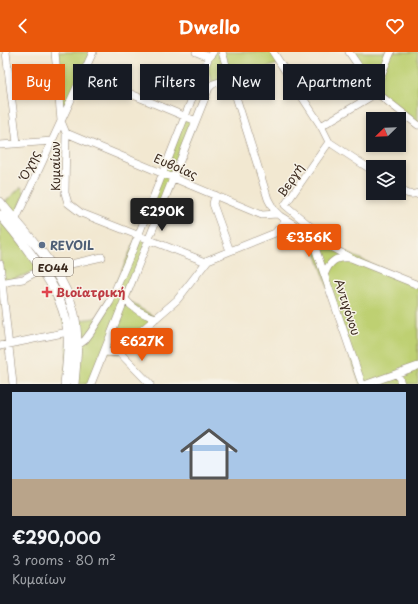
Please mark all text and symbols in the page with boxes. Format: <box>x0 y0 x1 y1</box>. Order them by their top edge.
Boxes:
text: Dwello <box>178 13 240 40</box>
icon: back <box>12 15 34 37</box>
icon: heart <box>384 15 406 37</box>
chip: Buy <box>12 64 65 100</box>
chip: Rent <box>73 64 132 100</box>
chip: Filters <box>140 64 209 100</box>
chip: New <box>217 64 275 100</box>
chip: Apartment <box>283 64 385 100</box>
north arrow <box>366 112 406 152</box>
map controls <box>366 112 406 200</box>
street label: Κυμαίων <box>46 141 64 191</box>
street label: Όχης <box>14 147 44 184</box>
street label: Ευβοίας <box>151 149 201 183</box>
street label: Βεργή <box>272 160 308 200</box>
button: layers <box>366 160 406 200</box>
pin: €290K <box>134 198 190 232</box>
text: €290K <box>139 201 185 220</box>
pin: €356K <box>281 224 337 258</box>
text: €356K <box>286 227 332 246</box>
place label: REVOIL <box>50 236 94 254</box>
marker: REVOIL <box>37 240 47 250</box>
road number: ΕΟ44 <box>33 258 73 276</box>
street label: Αντιγόνου <box>330 277 366 338</box>
place label: Βιοϊατρική <box>56 283 126 301</box>
marker: Βιοϊατρική <box>41 286 53 298</box>
pin: €627K <box>114 328 170 362</box>
text: €627K <box>120 331 164 350</box>
icon: home <box>173 418 245 490</box>
text: €290,000 <box>12 524 101 550</box>
text: 3 rooms · 80 m² <box>12 550 116 569</box>
text: Κυμαίων <box>12 569 66 588</box>

